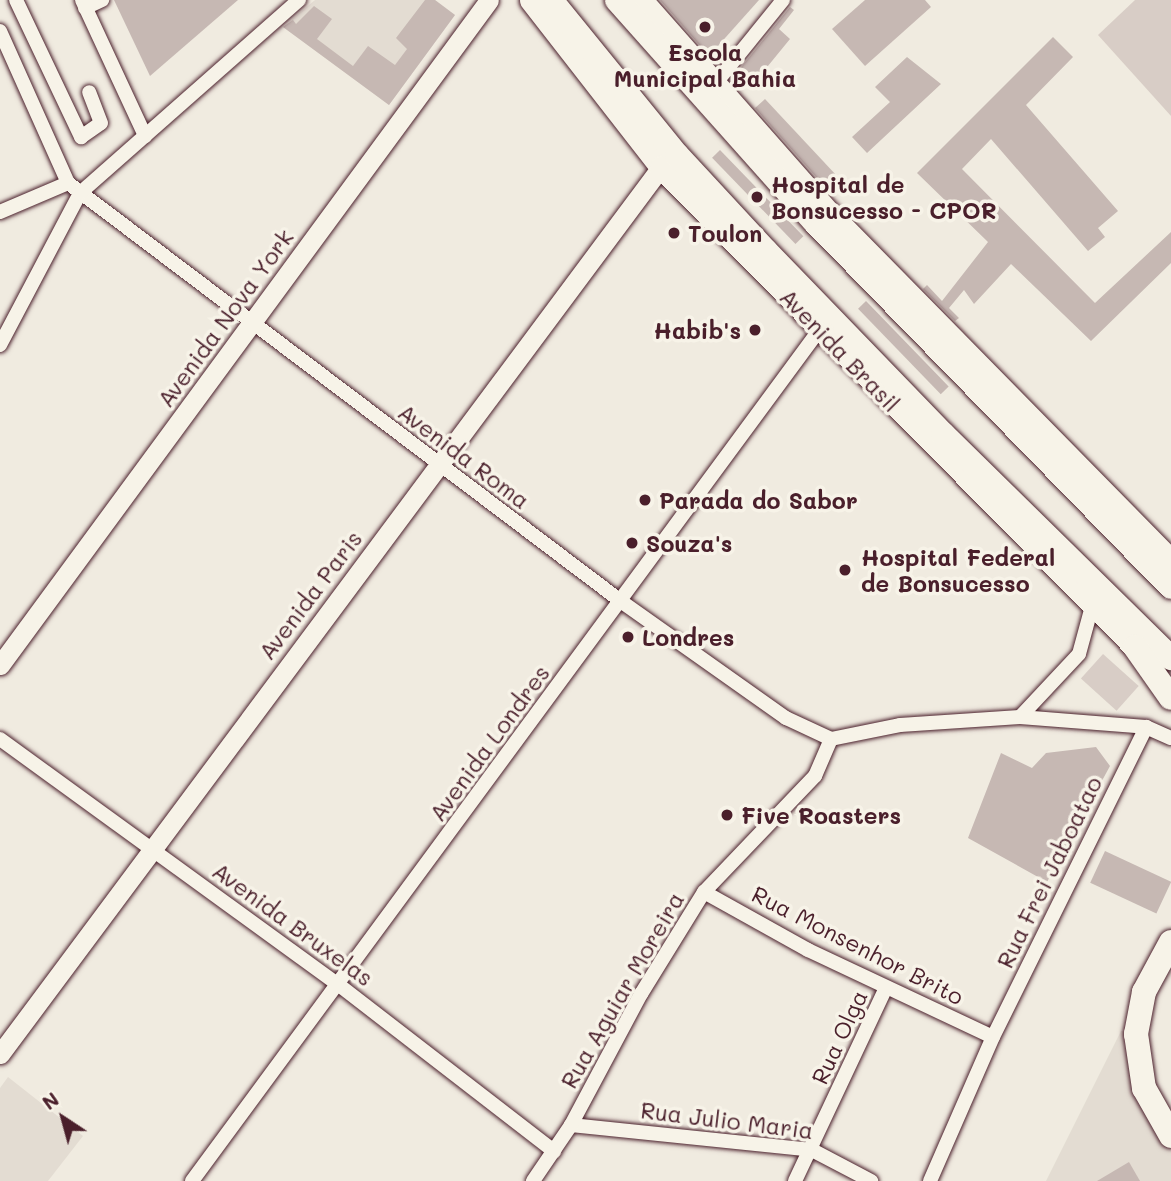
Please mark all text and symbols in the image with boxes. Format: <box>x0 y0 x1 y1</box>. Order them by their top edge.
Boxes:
marker: Escola Municipal Bahia <box>697 19 713 35</box>
place label: Escola Municipal Bahia <box>614 38 796 92</box>
place label: Hospital de Bonsucesso - CPOR <box>771 170 997 224</box>
marker: Hospital de Bonsucesso - CPOR <box>749 189 765 205</box>
place label: Toulon <box>688 219 762 247</box>
street label: Avenida Nova York <box>151 224 299 412</box>
marker: Toulon <box>666 225 682 241</box>
street label: Avenida Brasil <box>774 283 906 417</box>
place label: Habib's <box>654 316 741 344</box>
marker: Habib's <box>747 322 763 338</box>
street label: Avenida Roma <box>393 398 535 514</box>
place label: Parada do Sabor <box>659 486 858 514</box>
marker: Parada do Sabor <box>637 492 653 508</box>
street label: Avenida Paris <box>253 525 367 665</box>
place label: Souza's <box>646 529 732 557</box>
marker: Souza's <box>624 535 640 551</box>
place label: Hospital Federal de Bonsucesso <box>861 543 1055 597</box>
marker: Hospital Federal de Bonsucesso <box>835 560 855 580</box>
place label: Londres <box>642 623 734 651</box>
marker: Londres <box>620 629 636 645</box>
street label: Avenida Londres <box>423 660 555 826</box>
street label: Rua Frei Jaboatao <box>991 772 1107 972</box>
place label: Five Roasters <box>741 801 901 829</box>
marker: Five Roasters <box>719 807 735 823</box>
street label: Avenida Bruxelas <box>207 856 379 992</box>
street label: Rua Monsenhor Brito <box>747 880 969 1010</box>
street label: Rua Aguiar Moreira <box>555 887 689 1093</box>
street label: Rua Olga <box>805 986 873 1088</box>
north arrow <box>28 1083 98 1153</box>
text: N <box>37 1086 64 1115</box>
street label: Rua Julio Maria <box>639 1096 815 1144</box>

